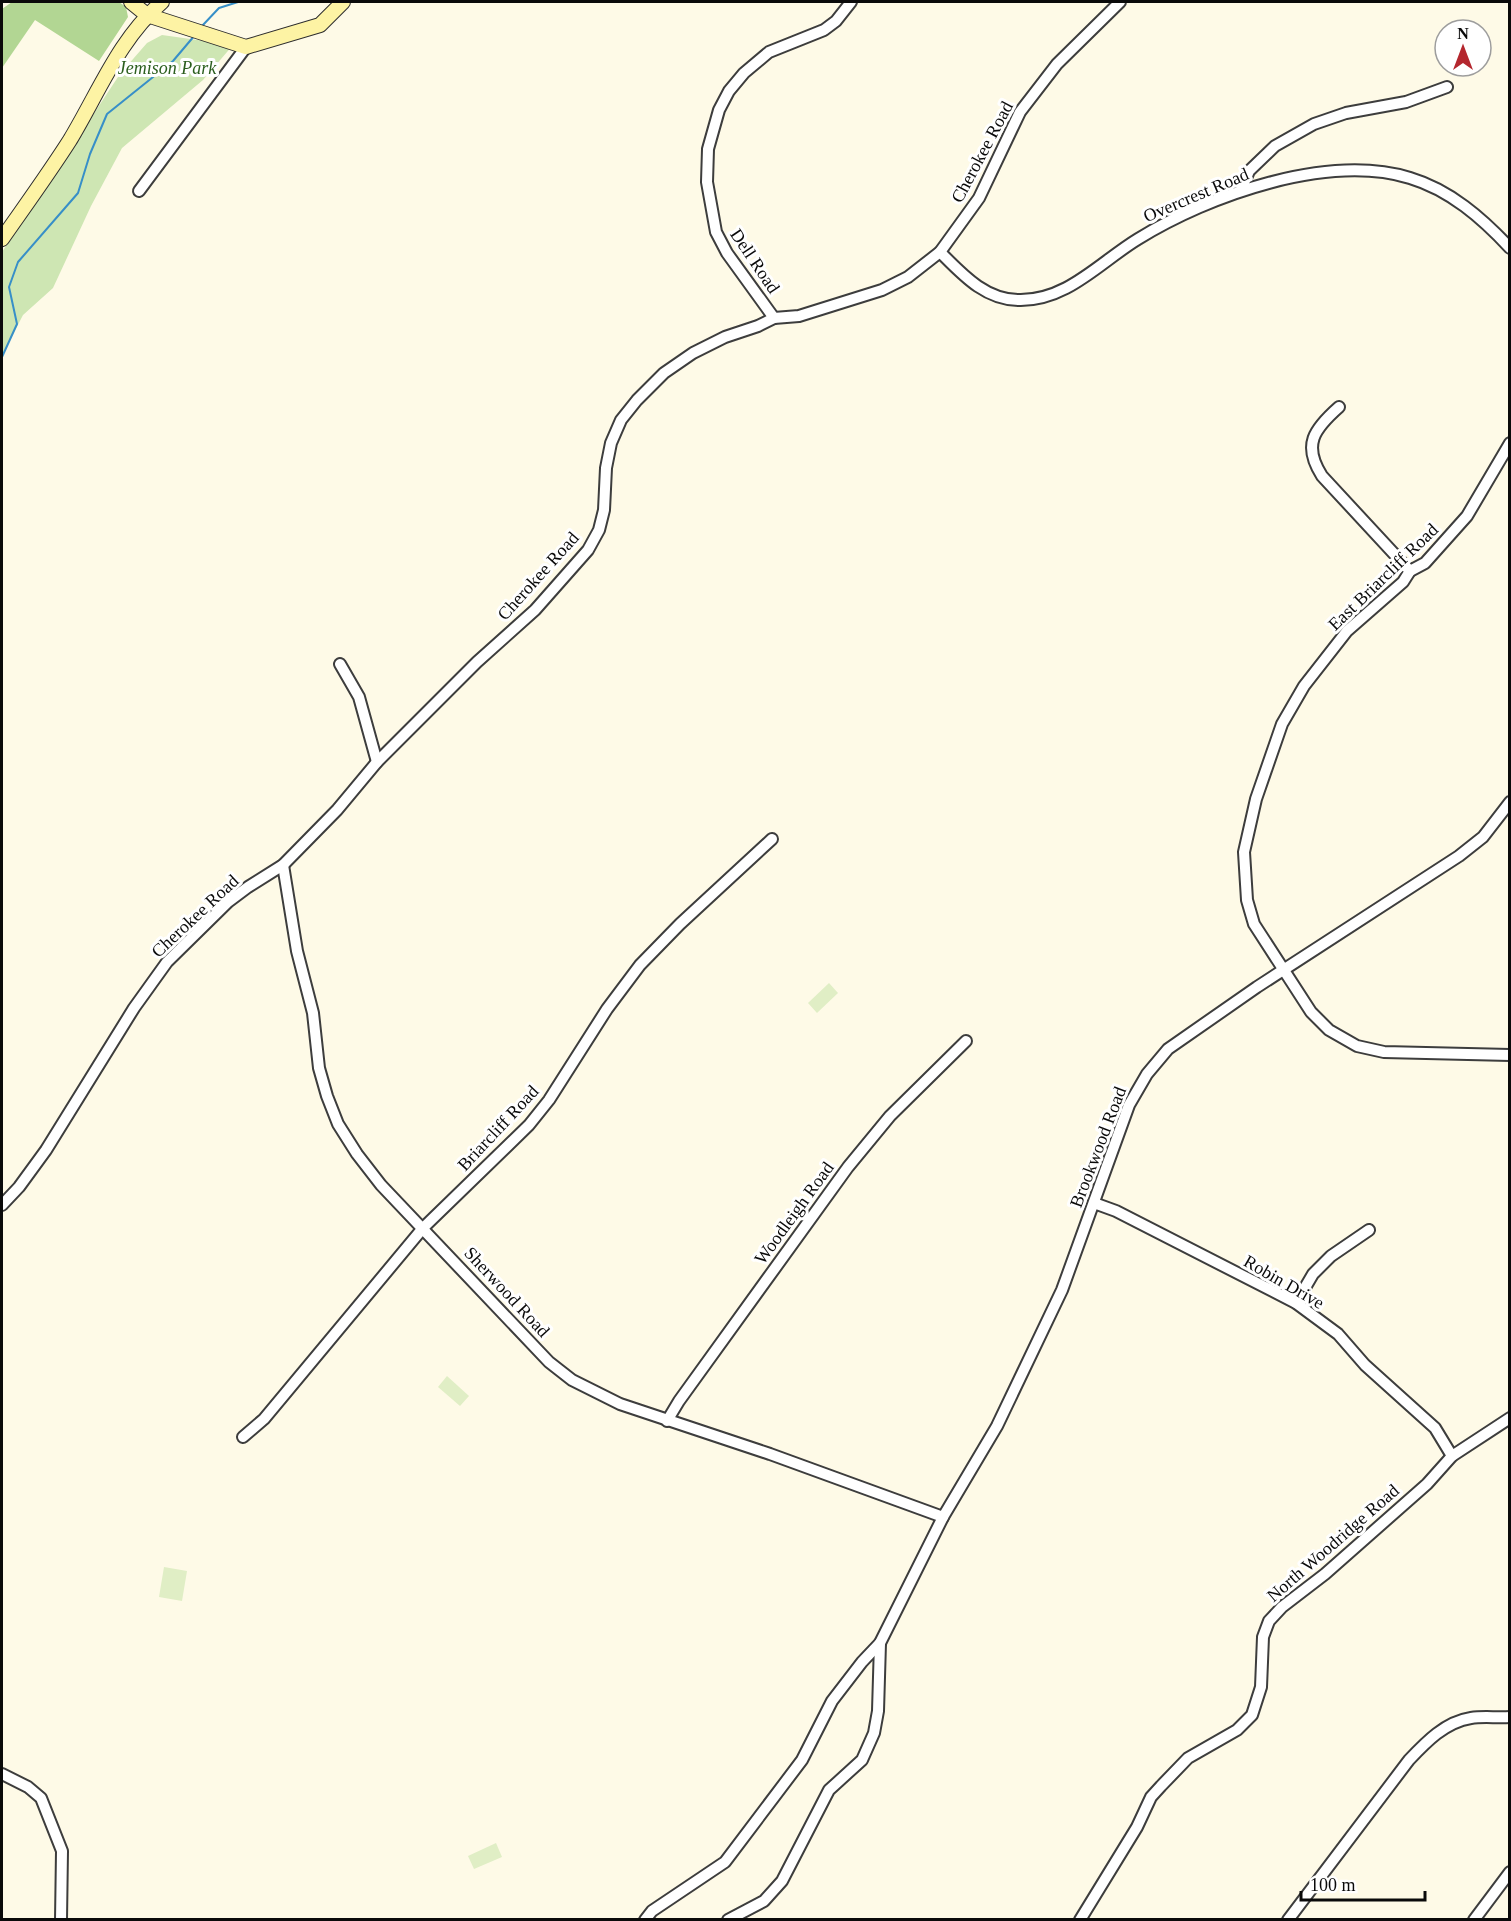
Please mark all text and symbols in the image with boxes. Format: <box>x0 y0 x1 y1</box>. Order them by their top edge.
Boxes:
north arrow <box>1433 18 1493 78</box>
text: N <box>1457 25 1469 42</box>
park label: Jemison Park <box>118 58 217 78</box>
street label: Cherokee Road <box>947 98 1017 206</box>
street label: Overcrest Road <box>1140 164 1252 226</box>
street label: Dell Road <box>726 225 784 297</box>
street label: East Briarcliff Road <box>1324 520 1442 634</box>
street label: Cherokee Road <box>493 528 583 624</box>
street label: Cherokee Road <box>147 871 243 961</box>
street label: Briarcliff Road <box>453 1081 543 1175</box>
street label: Brookwood Road <box>1066 1084 1130 1210</box>
street label: Woodleigh Road <box>750 1158 838 1268</box>
street label: Sherwood Road <box>460 1243 554 1341</box>
street label: Robin Drive <box>1240 1251 1328 1313</box>
street label: North Woodridge Road <box>1263 1480 1403 1606</box>
scale bar <box>1301 1864 1426 1902</box>
text: 100 m <box>1310 1875 1356 1895</box>

